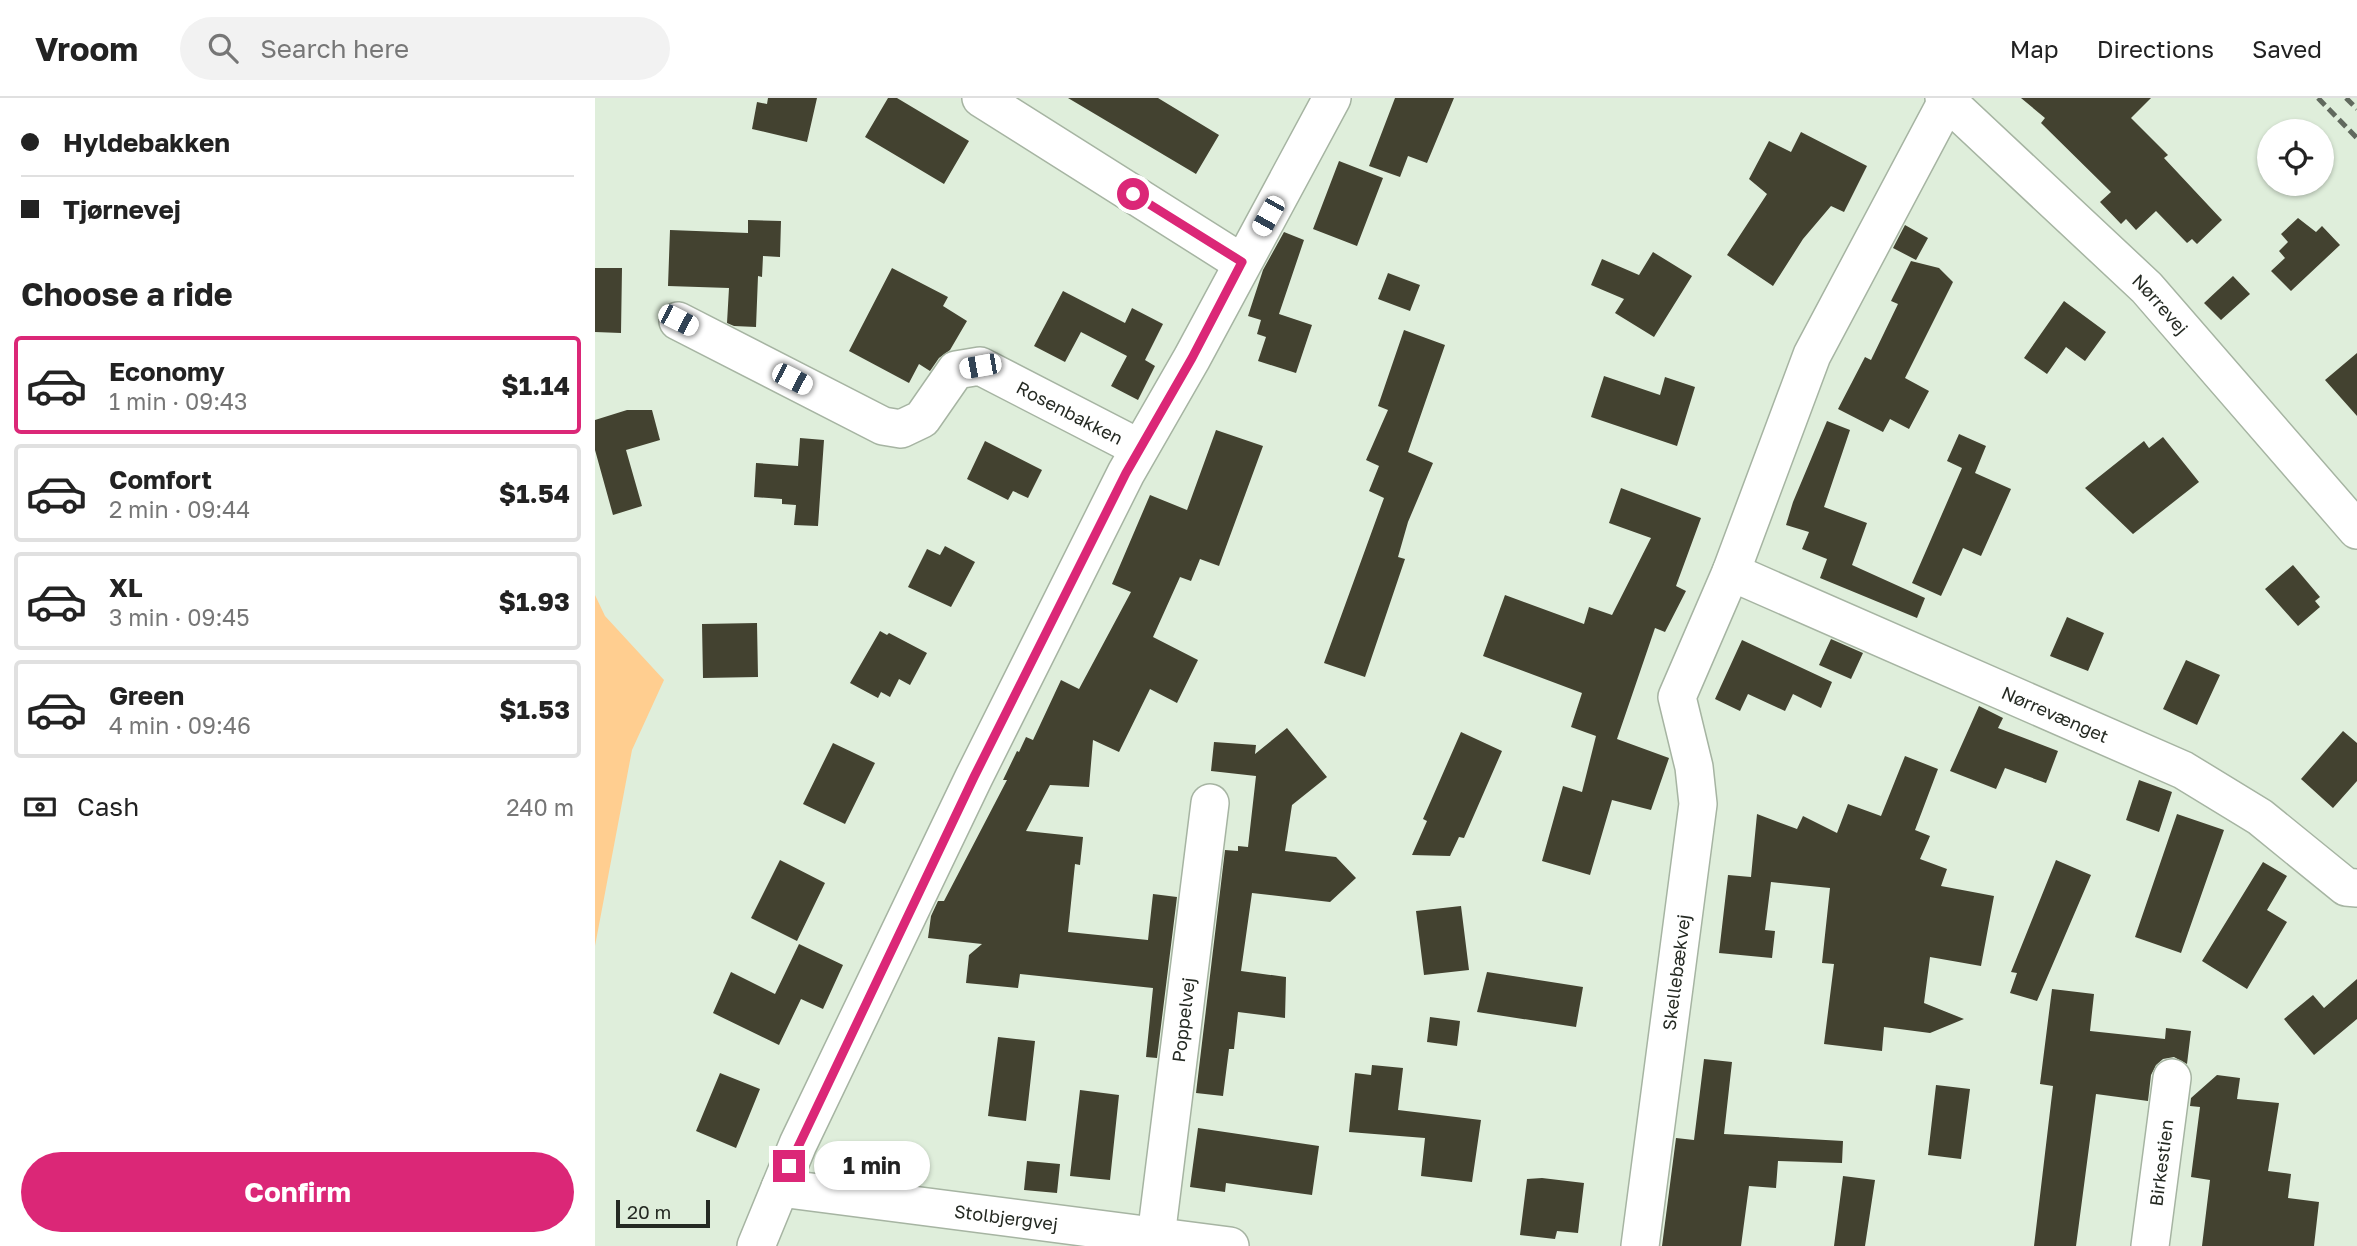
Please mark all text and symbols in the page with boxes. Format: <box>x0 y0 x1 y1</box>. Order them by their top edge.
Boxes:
search box <box>180 17 670 80</box>
text: Vroom <box>35 29 138 68</box>
icon: search <box>204 29 242 67</box>
text: Search here <box>260 33 409 64</box>
text: Map <box>2010 34 2059 63</box>
text: Directions <box>2097 34 2214 63</box>
text: Saved <box>2252 34 2322 63</box>
map controls <box>2257 119 2334 196</box>
button: locate <box>2257 119 2334 196</box>
text: Hyldebakken <box>63 127 230 158</box>
route start <box>1117 178 1149 210</box>
car <box>1249 193 1288 239</box>
text: Tjørnevej <box>63 194 181 225</box>
street label: Nørrevej <box>2128 269 2193 339</box>
text: Choose a ride <box>21 275 233 313</box>
car <box>655 301 702 339</box>
car <box>958 352 1003 380</box>
icon: car <box>25 354 88 417</box>
text: Economy <box>109 356 225 387</box>
car <box>769 360 816 398</box>
text: $1.14 <box>501 370 570 401</box>
street label: Rosenbakken <box>1013 376 1127 449</box>
text: 1 min · 09:43 <box>109 387 248 415</box>
icon: car <box>25 462 88 525</box>
text: Comfort <box>109 464 212 495</box>
text: $1.54 <box>499 478 570 509</box>
text: 2 min · 09:44 <box>109 495 250 523</box>
icon: car <box>25 570 88 633</box>
text: XL <box>109 572 143 603</box>
text: $1.93 <box>498 586 570 617</box>
text: 3 min · 09:45 <box>109 603 250 631</box>
icon: car <box>25 678 88 741</box>
text: Green <box>109 680 184 711</box>
street label: Nørrevænget <box>1998 681 2112 747</box>
text: $1.53 <box>499 694 570 725</box>
text: 4 min · 09:46 <box>109 711 251 739</box>
icon: cash <box>21 788 59 826</box>
text: Cash <box>77 791 139 822</box>
text: 240 m <box>506 793 574 821</box>
street label: Skellebækvej <box>1657 913 1694 1032</box>
street label: Poppelvej <box>1167 976 1199 1063</box>
street label: Birkestien <box>2144 1118 2177 1207</box>
callout: 1 min <box>813 1142 929 1190</box>
route end <box>773 1150 805 1182</box>
text: 1 min <box>843 1151 901 1179</box>
button: Confirm <box>21 1152 574 1232</box>
scale bar <box>616 1197 711 1229</box>
text: 20 m <box>627 1200 671 1223</box>
street label: Stolbjergvej <box>953 1200 1059 1235</box>

